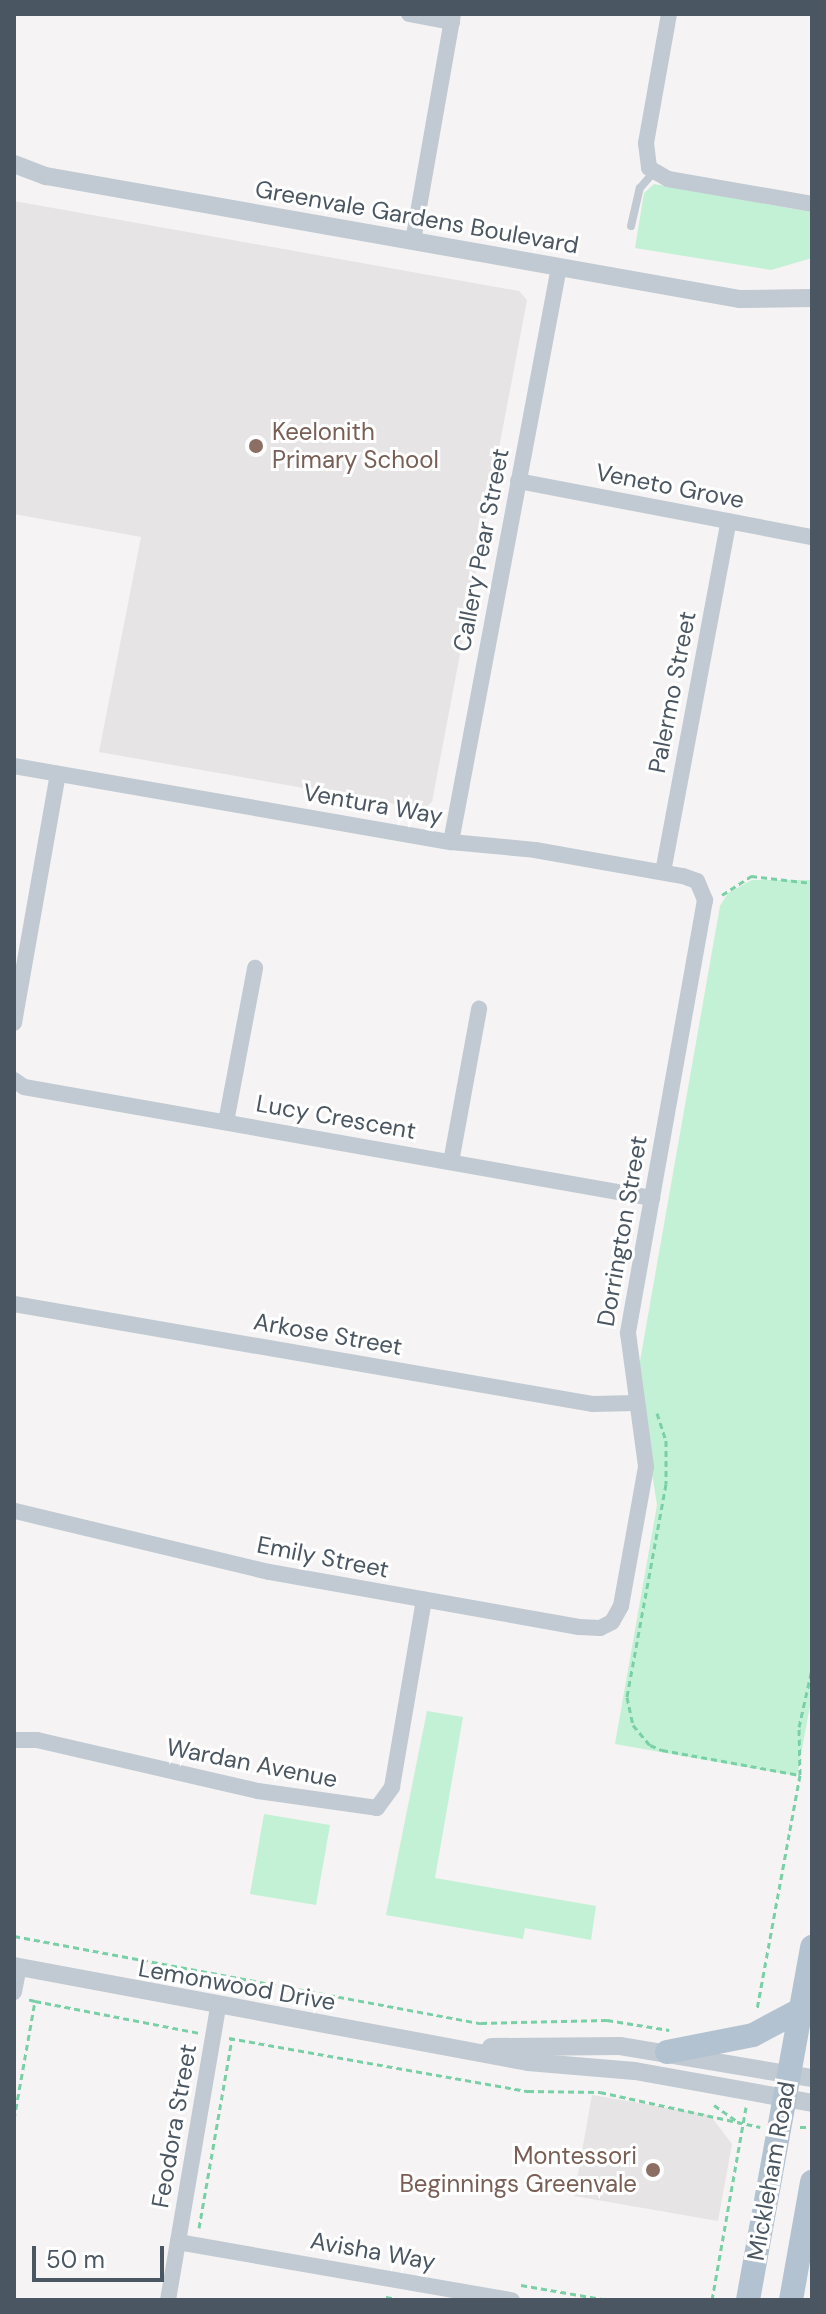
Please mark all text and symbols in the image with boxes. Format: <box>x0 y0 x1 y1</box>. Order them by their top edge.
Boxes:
street label: Greenvale Gardens Boulevard <box>253 174 581 260</box>
place label: Keelonith Primary School <box>272 418 439 474</box>
marker: Keelonith Primary School <box>247 437 265 455</box>
street label: Callery Pear Street <box>447 446 515 654</box>
street label: Veneto Grove <box>593 457 747 515</box>
street label: Palermo Street <box>642 609 702 775</box>
street label: Ventura Way <box>301 778 445 830</box>
street label: Lucy Crescent <box>254 1089 418 1145</box>
street label: Dorrington Street <box>591 1134 653 1328</box>
street label: Arkose Street <box>251 1307 405 1361</box>
street label: Emily Street <box>255 1530 391 1584</box>
street label: Wardan Avenue <box>164 1732 340 1794</box>
street label: Lemonwood Drive <box>136 1953 338 2017</box>
street label: Feodora Street <box>145 2042 203 2210</box>
street label: Mickleham Road <box>741 2079 801 2263</box>
place label: Montessori Beginnings Greenvale <box>399 2142 637 2198</box>
marker: Montessori Beginnings Greenvale <box>644 2161 662 2179</box>
street label: Avisha Way <box>308 2226 438 2276</box>
scale bar <box>36 2230 168 2280</box>
text: 50 m <box>46 2244 105 2275</box>

